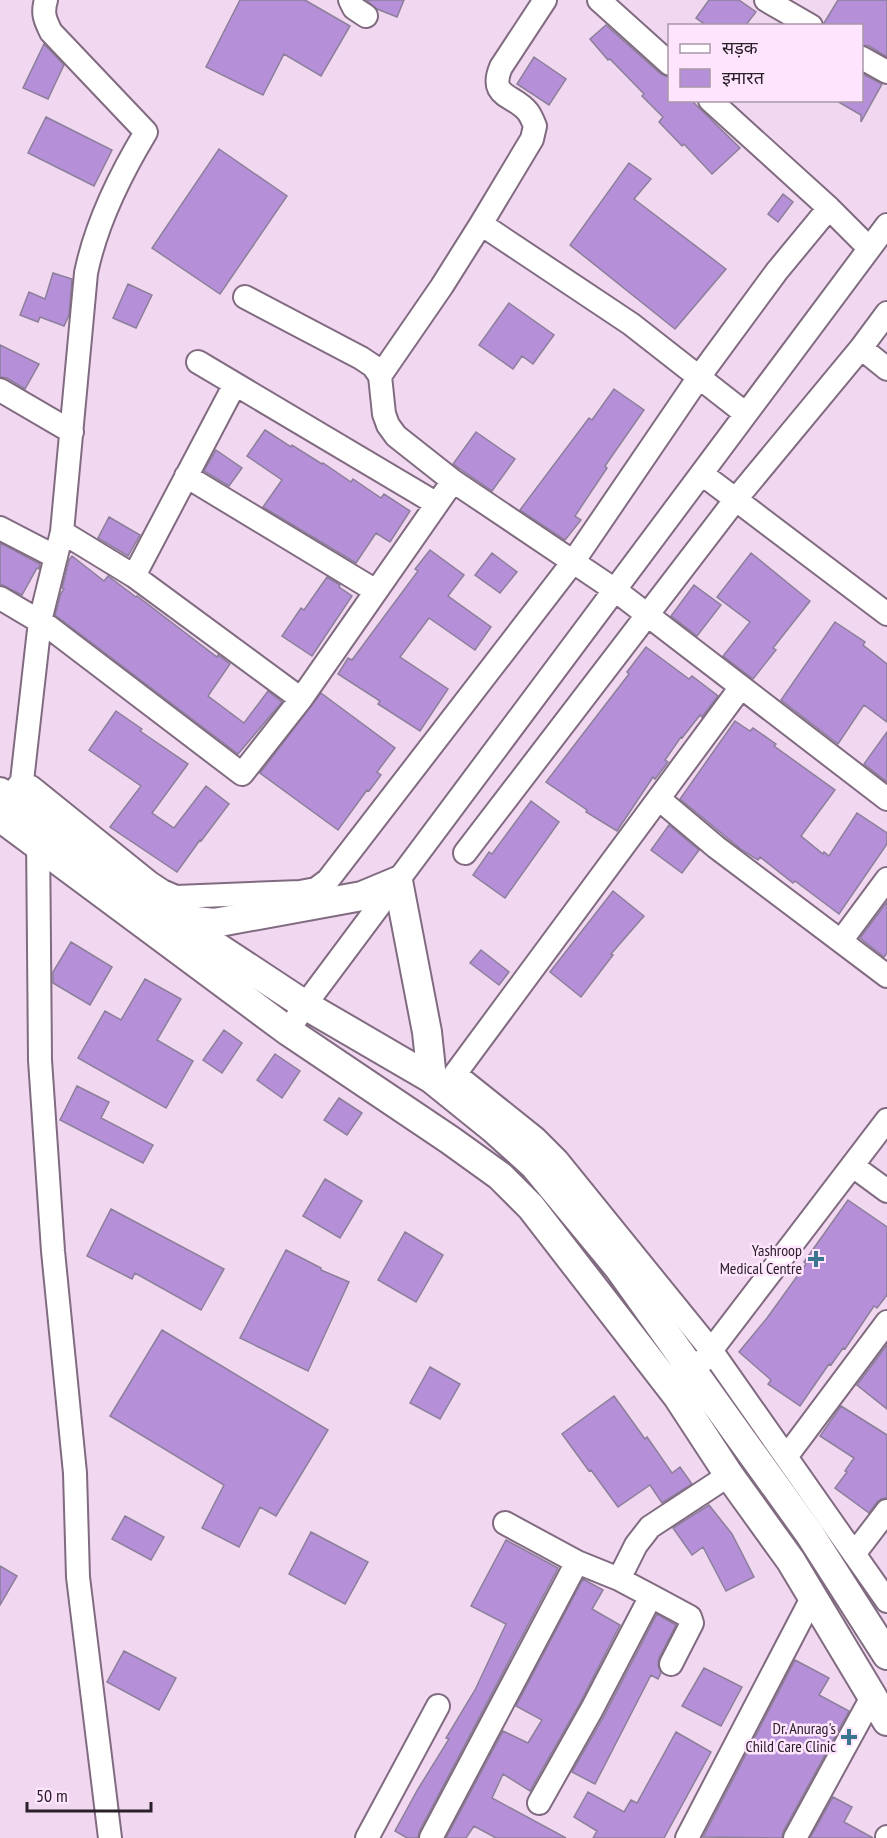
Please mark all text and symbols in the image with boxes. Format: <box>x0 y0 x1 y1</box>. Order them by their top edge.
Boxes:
legend <box>668 24 863 102</box>
text: सड़क <box>722 36 759 59</box>
text: इमारत <box>722 66 765 89</box>
place label: Yashroop Medical Centre <box>720 1240 802 1278</box>
marker: Yashroop Medical Centre <box>807 1250 825 1268</box>
place label: Dr. Anurag's Child Care Clinic <box>745 1718 836 1756</box>
marker: Dr. Anurag's Child Care Clinic <box>840 1728 858 1746</box>
scale bar <box>27 1775 152 1813</box>
text: 50 m <box>36 1784 68 1807</box>

